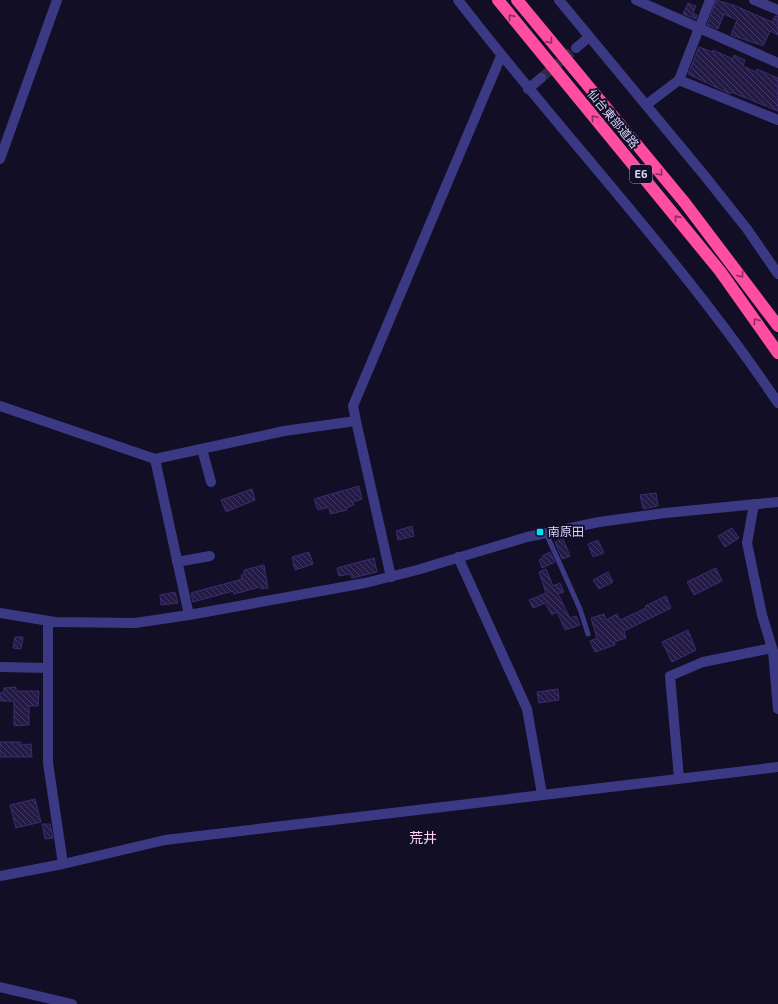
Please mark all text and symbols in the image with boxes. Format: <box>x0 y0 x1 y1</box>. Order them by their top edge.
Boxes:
one-way arrow <box>509 14 516 22</box>
one-way arrow <box>546 37 553 44</box>
street label: 仙台東部道路 <box>585 86 642 150</box>
one-way arrow <box>591 115 598 122</box>
road number: E6 <box>630 165 652 183</box>
one-way arrow <box>656 169 663 176</box>
one-way arrow <box>674 215 681 222</box>
one-way arrow <box>736 271 743 278</box>
one-way arrow <box>753 318 761 325</box>
place label: 南原田 <box>548 524 584 538</box>
marker: 南原田 <box>535 527 545 537</box>
district label: 荒井 <box>409 829 437 846</box>

